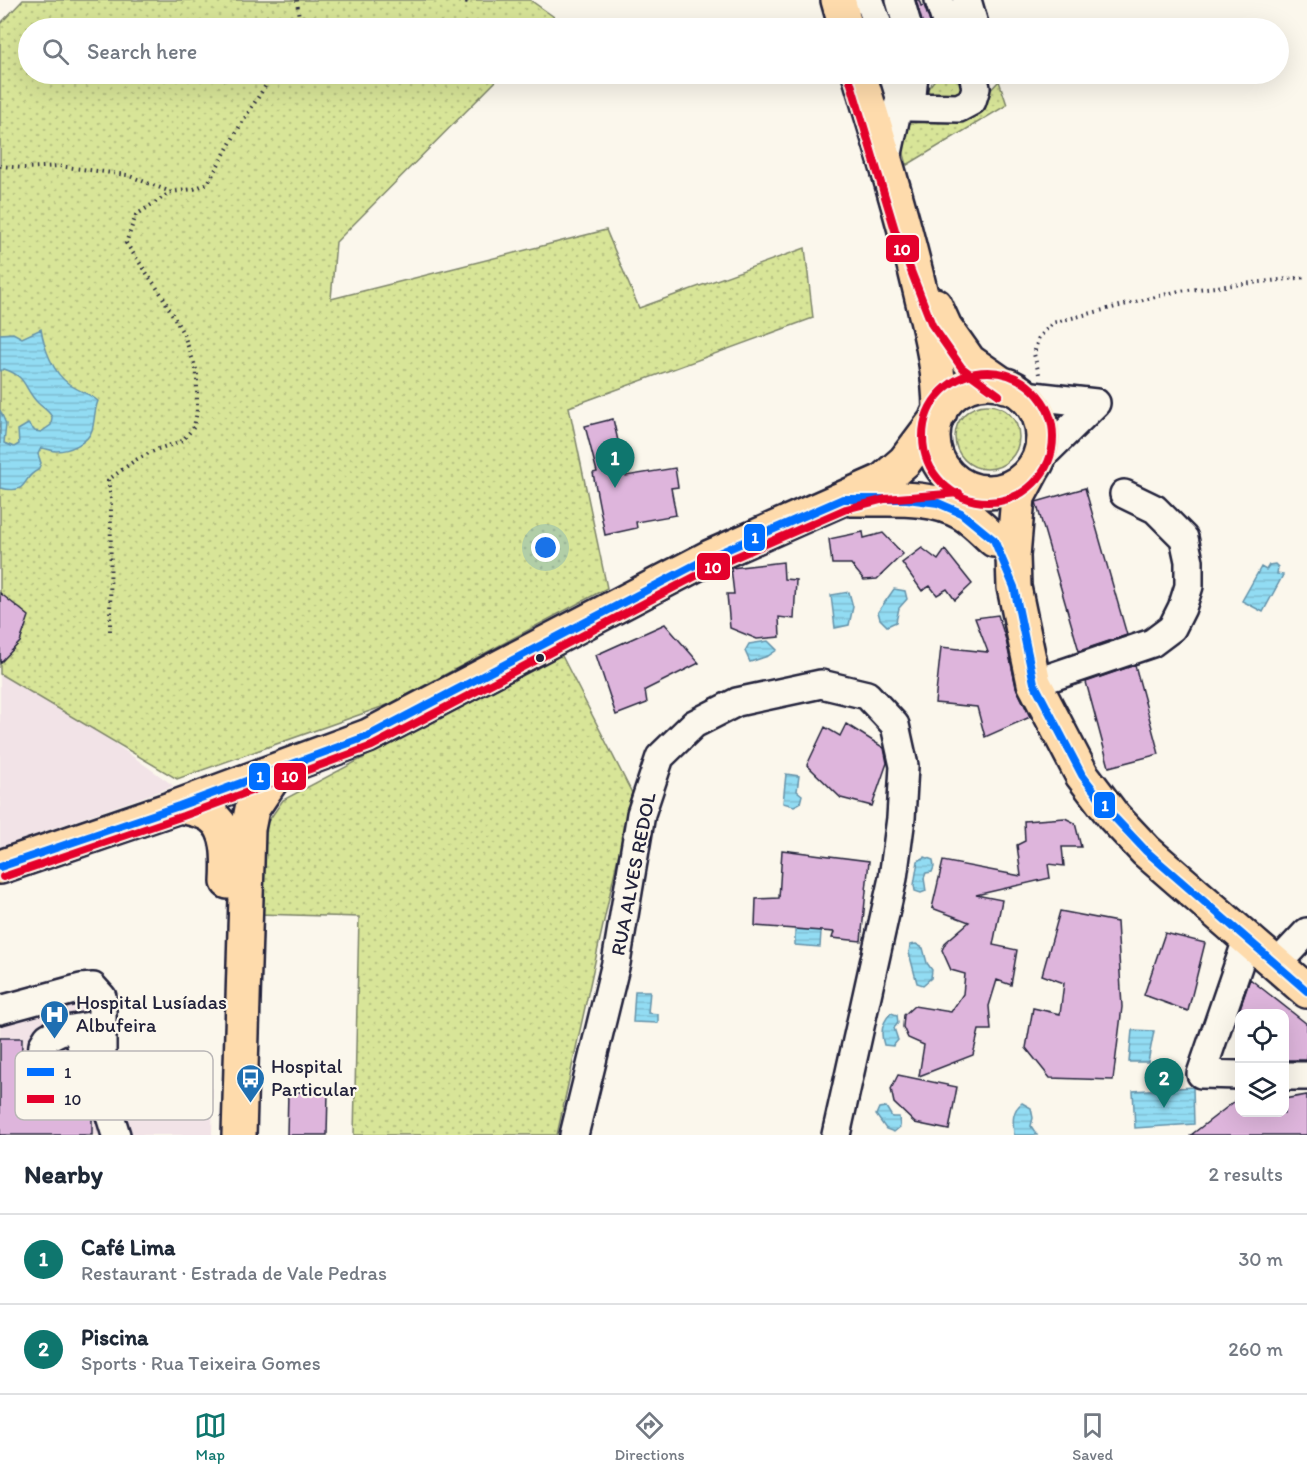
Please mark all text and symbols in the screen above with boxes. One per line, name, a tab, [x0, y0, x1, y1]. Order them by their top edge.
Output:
search box	[18, 18, 1289, 84]
icon: search	[39, 35, 72, 68]
text: Search here	[87, 38, 197, 65]
line badge: 10	[885, 234, 920, 263]
text: 10	[893, 240, 911, 259]
pin: 1	[596, 438, 634, 488]
line badge: 1	[743, 523, 766, 552]
text: 1	[751, 528, 759, 547]
your location	[531, 533, 560, 562]
line badge: 10	[696, 552, 731, 581]
text: 10	[704, 558, 722, 577]
unlabelled marker	[534, 652, 546, 664]
line badge: 1	[248, 762, 271, 791]
line badge: 10	[273, 762, 307, 791]
text: 1	[256, 767, 264, 786]
text: 10	[281, 767, 299, 786]
street label: RUA ALVES REDOL	[605, 790, 661, 958]
line badge: 1	[1093, 791, 1116, 819]
text: 1	[1101, 796, 1109, 815]
place label: Hospital Lusíadas Albufeira	[76, 990, 227, 1037]
hospital icon: Hospital Lusíadas Albufeira	[39, 998, 71, 1040]
map controls	[1235, 1009, 1289, 1117]
button: locate	[1235, 1009, 1289, 1063]
legend	[15, 1051, 213, 1120]
place label: Hospital Particular	[271, 1054, 357, 1101]
pin: 2	[1144, 1058, 1184, 1108]
bus stop icon: Hospital Particular	[234, 1062, 266, 1104]
text: 1	[64, 1063, 72, 1082]
button: layers	[1235, 1063, 1289, 1117]
text: 10	[64, 1090, 81, 1109]
text: Nearby	[24, 1158, 103, 1190]
text: 2 results	[1209, 1162, 1283, 1186]
text: Café Lima	[81, 1234, 176, 1261]
text: 1	[39, 1247, 48, 1271]
text: 30 m	[1238, 1247, 1283, 1271]
text: Restaurant · Estrada de Vale Pedras	[81, 1261, 387, 1285]
text: Piscina	[81, 1324, 149, 1351]
text: 2	[38, 1337, 49, 1361]
text: 260 m	[1228, 1337, 1283, 1361]
text: Sports · Rua Teixeira Gomes	[81, 1351, 321, 1375]
tab: Map	[194, 1409, 227, 1464]
tab: Directions	[614, 1409, 685, 1464]
tab: Saved	[1072, 1409, 1113, 1464]

